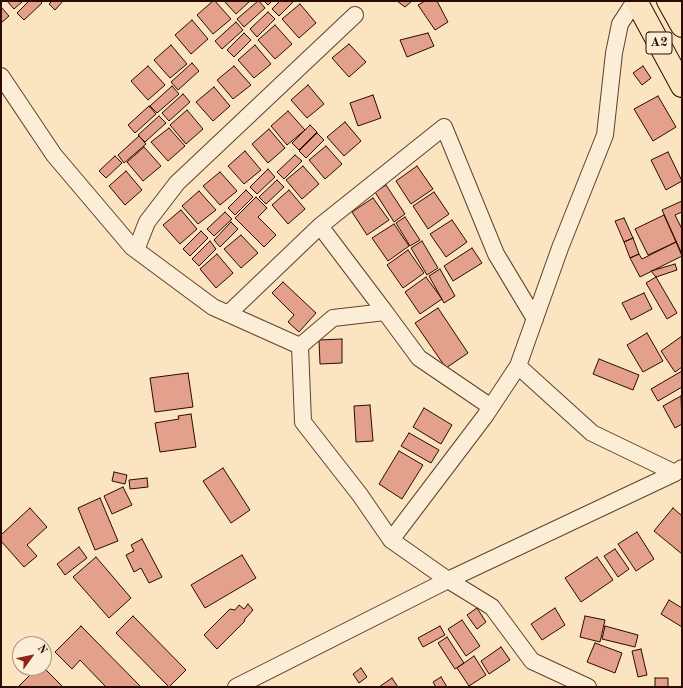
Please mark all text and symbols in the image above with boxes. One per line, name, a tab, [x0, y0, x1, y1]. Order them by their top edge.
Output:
road number: A2	[646, 32, 672, 54]
north arrow	[12, 636, 52, 676]
text: N	[35, 643, 49, 656]

